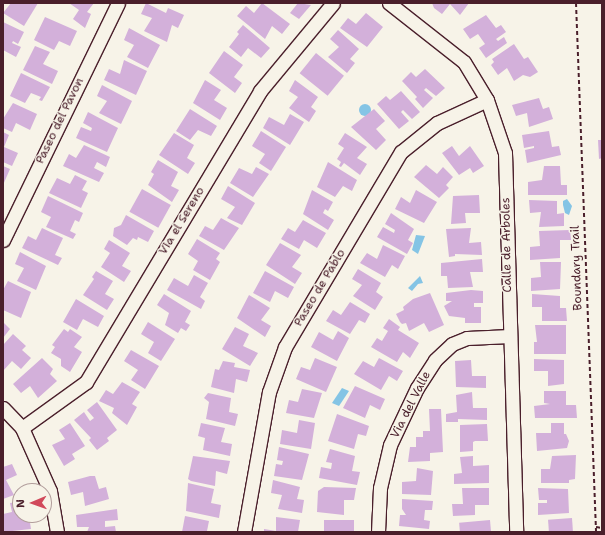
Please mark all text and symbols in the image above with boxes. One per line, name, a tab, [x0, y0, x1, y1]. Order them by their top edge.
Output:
street label: Paseo del Pavon	[33, 76, 87, 166]
street label: Via el Sereno	[156, 184, 208, 258]
street label: Calle de Arboles	[499, 197, 515, 293]
street label: Boundary Trail	[568, 225, 586, 311]
street label: Paseo de Pablo	[291, 247, 349, 329]
street label: Via del Valle	[388, 369, 434, 441]
north arrow	[12, 483, 52, 523]
text: N	[13, 499, 28, 508]

